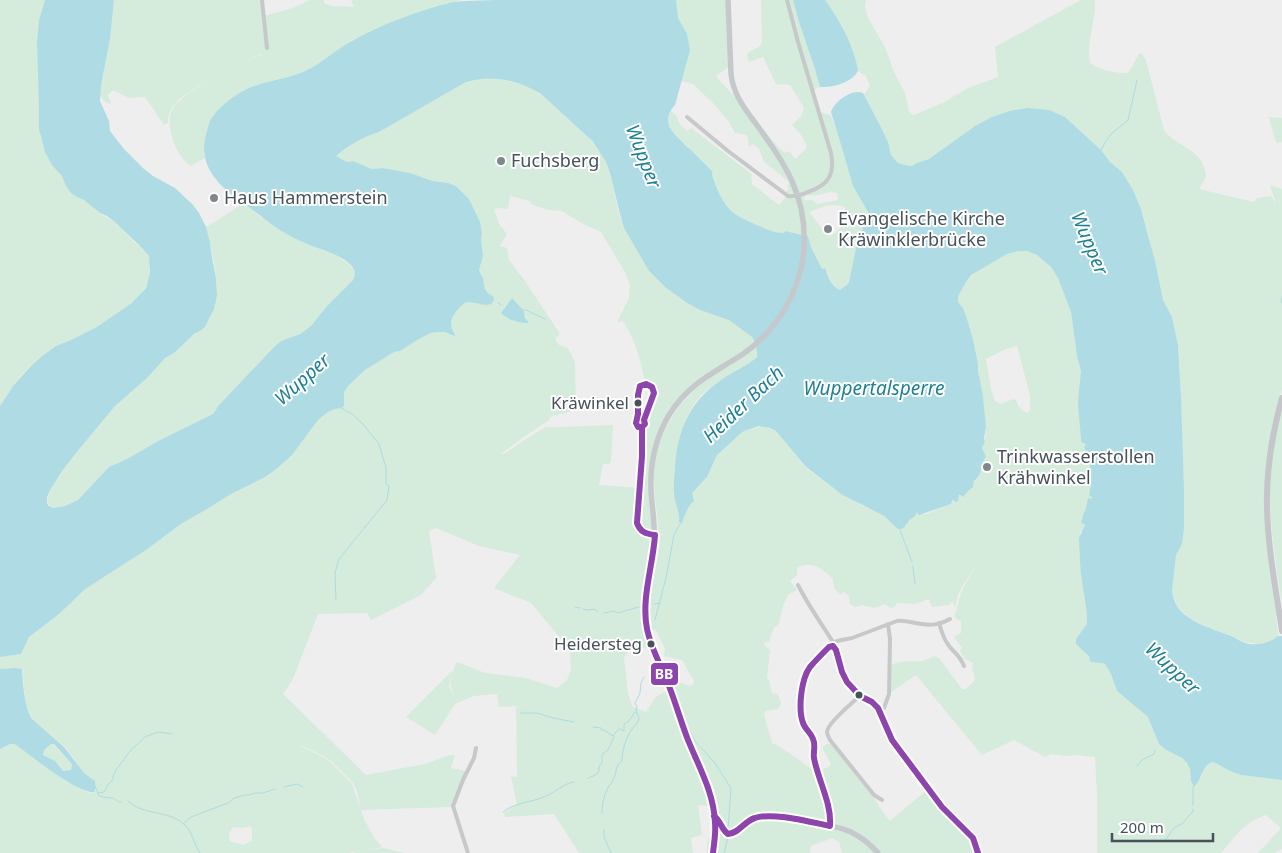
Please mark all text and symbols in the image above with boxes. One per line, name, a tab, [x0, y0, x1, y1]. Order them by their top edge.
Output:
water label: Wupper	[620, 120, 668, 193]
place label: Fuchsberg	[511, 148, 599, 172]
marker: Fuchsberg	[495, 155, 507, 167]
place label: Haus Hammerstein	[224, 185, 388, 209]
marker: Haus Hammerstein	[208, 192, 220, 204]
place label: Evangelische Kirche Kräwinklerbrücke	[838, 206, 1005, 251]
water label: Wupper	[1065, 207, 1115, 280]
marker: Evangelische Kirche Kräwinklerbrücke	[822, 223, 834, 235]
water label: Wupper	[269, 346, 336, 411]
water label: Heider Bach	[697, 360, 789, 448]
water label: Wuppertalsperre	[803, 375, 945, 401]
place label: Kräwinkel	[551, 391, 629, 414]
marker: Kräwinkel	[633, 398, 643, 408]
place label: Trinkwasserstollen Krähwinkel	[997, 444, 1155, 489]
marker: Trinkwasserstollen Krähwinkel	[981, 461, 993, 473]
place label: Heidersteg	[554, 632, 642, 655]
water label: Wupper	[1140, 636, 1207, 701]
marker: Heidersteg	[646, 639, 656, 649]
line badge: BB	[650, 662, 679, 686]
text: BB	[655, 664, 673, 683]
unlabelled marker	[854, 690, 864, 700]
scale bar	[1112, 810, 1213, 842]
text: 200 m	[1120, 817, 1164, 837]

